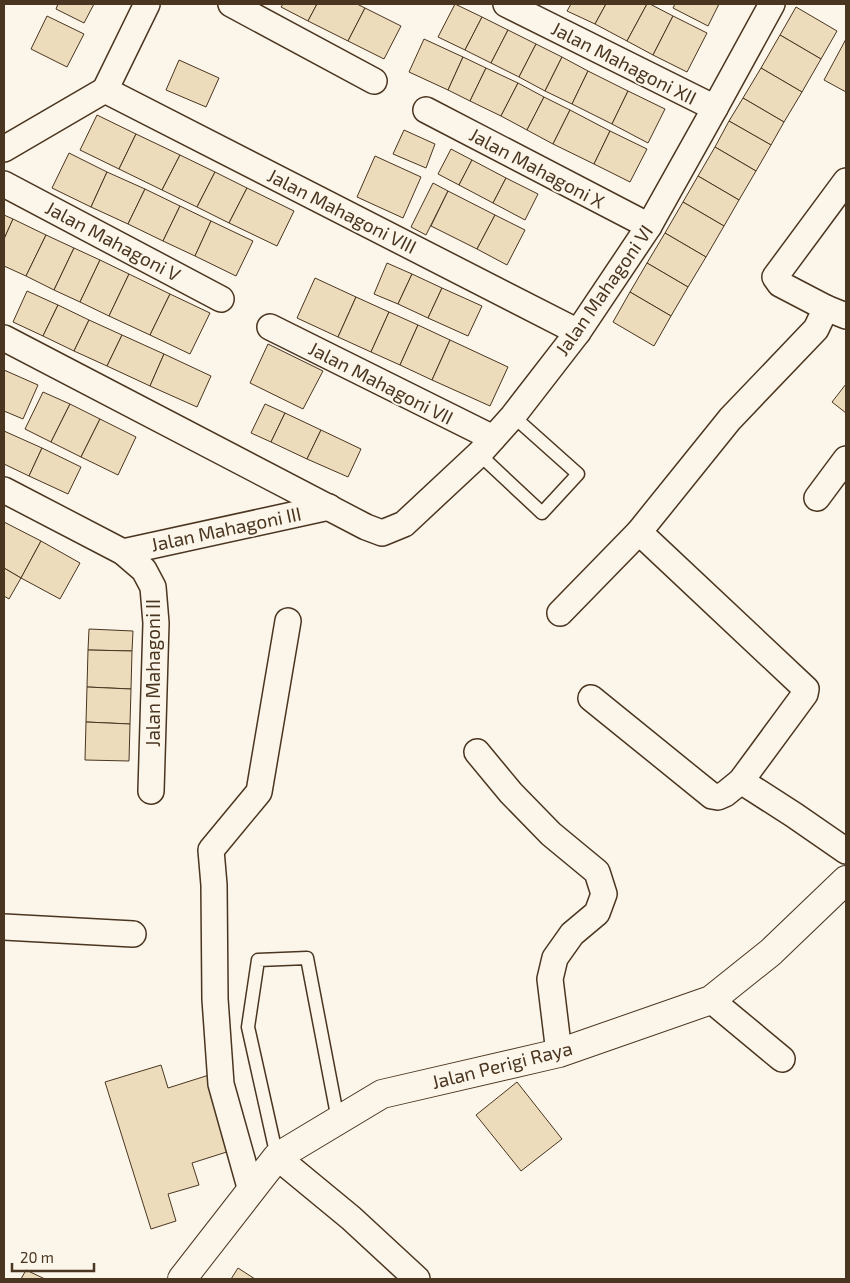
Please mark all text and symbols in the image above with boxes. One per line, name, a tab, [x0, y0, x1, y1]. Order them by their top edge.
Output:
street label: Jalan Mahagoni XII	[548, 16, 701, 109]
street label: Jalan Mahagoni X	[466, 122, 609, 213]
street label: Jalan Mahagoni VIII	[264, 163, 421, 258]
street label: Jalan Mahagoni V	[42, 195, 185, 286]
street label: Jalan Mahagoni VI	[550, 220, 657, 359]
street label: Jalan Mahagoni VII	[305, 336, 457, 429]
street label: Jalan Mahagoni III	[149, 501, 303, 556]
street label: Jalan Mahagoni II	[141, 599, 164, 747]
street label: Jalan Perigi Raya	[429, 1036, 575, 1093]
scale bar	[12, 1240, 95, 1272]
text: 20 m	[20, 1248, 54, 1266]

